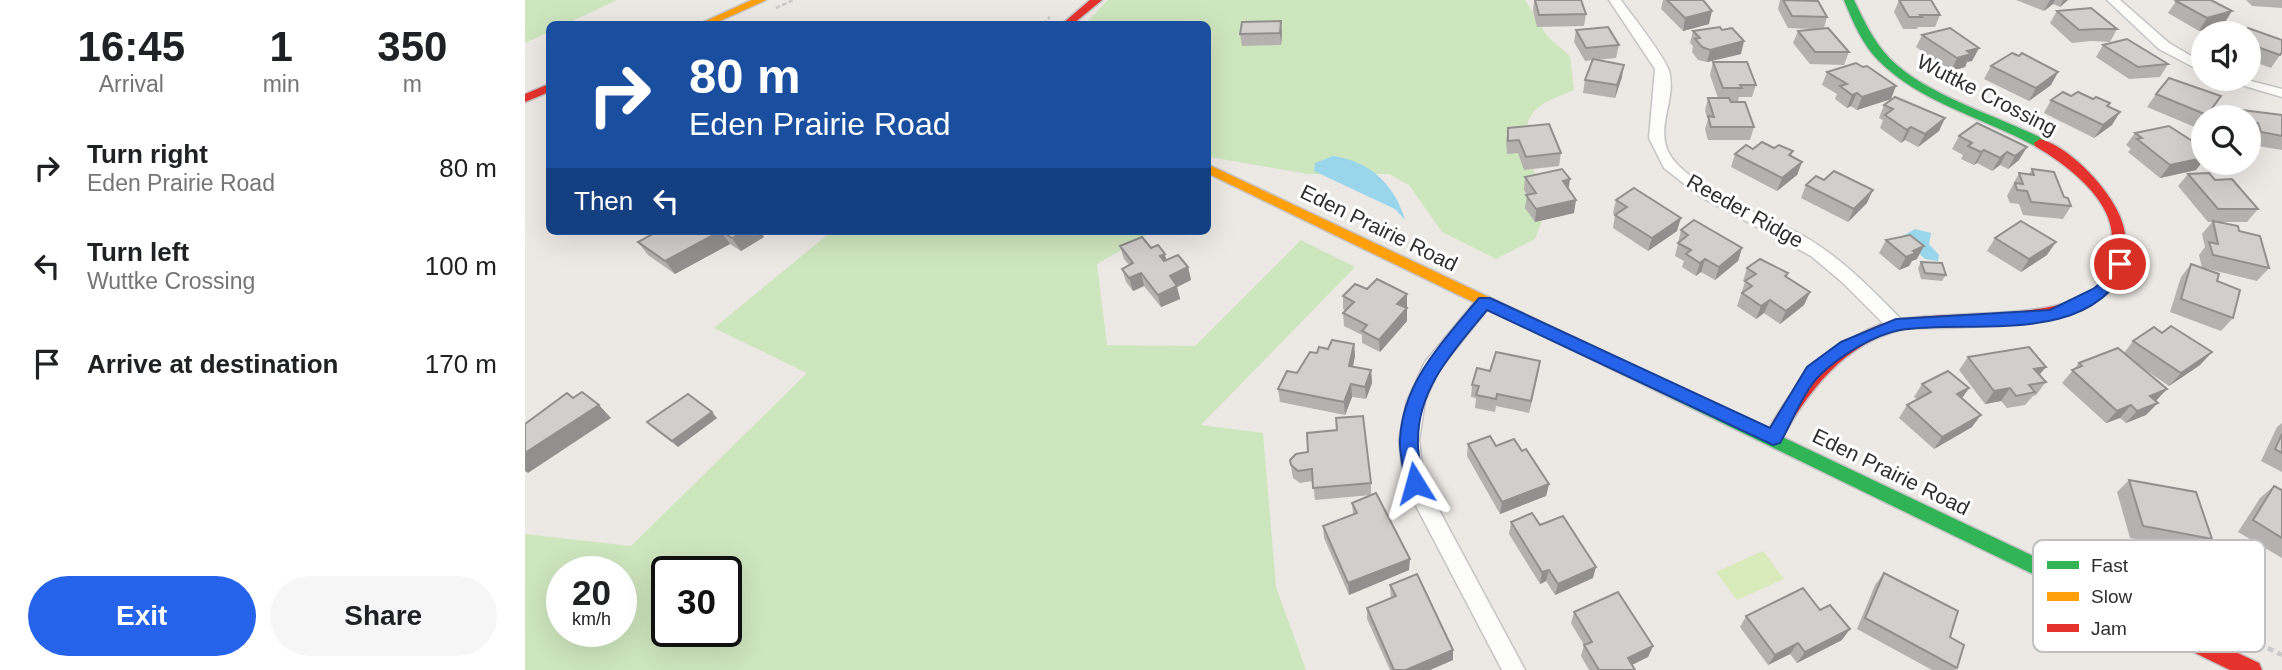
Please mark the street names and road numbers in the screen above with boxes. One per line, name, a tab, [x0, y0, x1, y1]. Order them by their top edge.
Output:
street label: Wuttke Crossing	[1914, 49, 2061, 140]
street label: Reeder Ridge	[1683, 169, 1807, 252]
street label: Eden Prairie Road	[1297, 180, 1461, 276]
street label: Eden Prairie Road	[1809, 424, 1973, 520]

